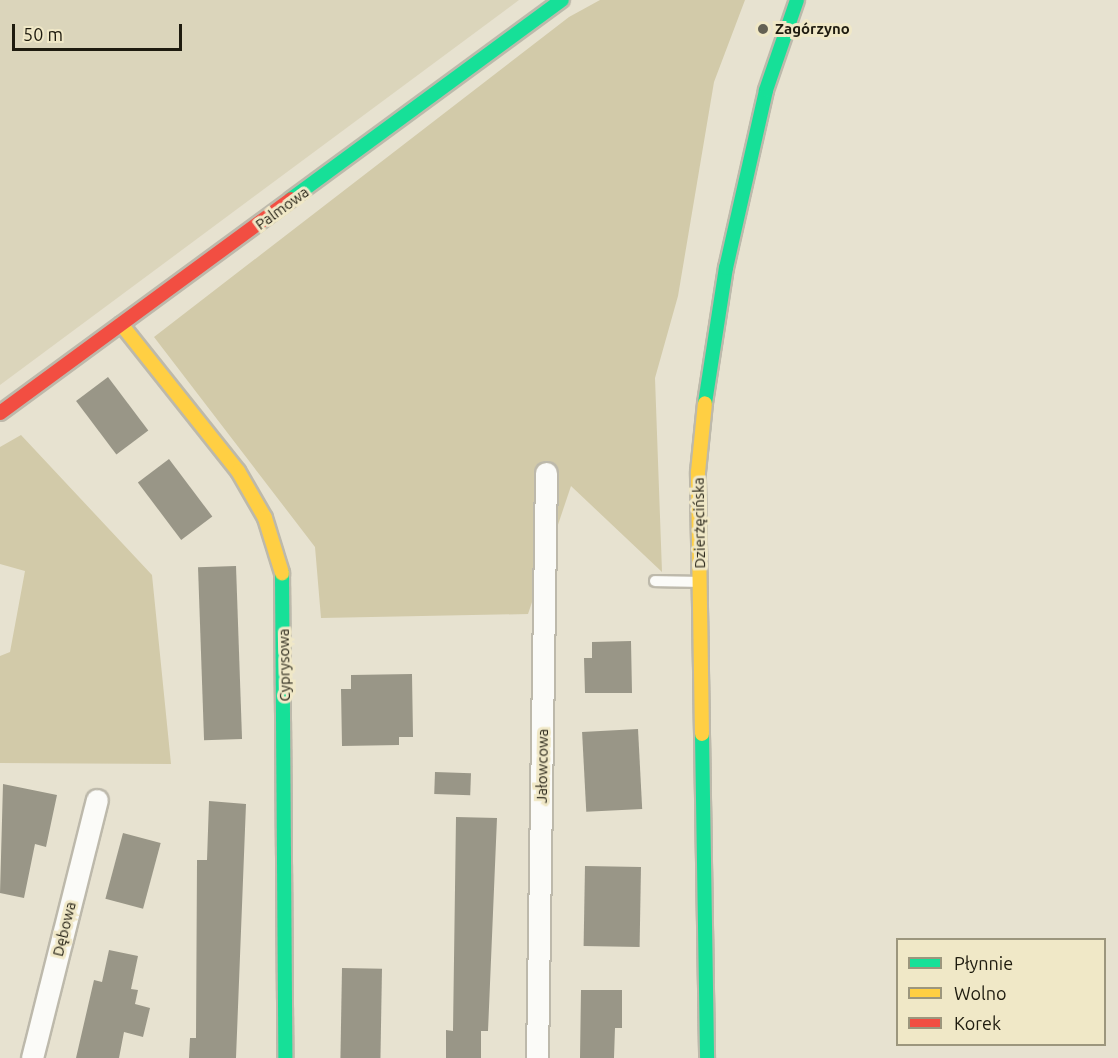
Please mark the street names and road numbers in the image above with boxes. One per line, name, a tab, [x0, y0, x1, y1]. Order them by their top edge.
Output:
street label: Palmowa	[252, 183, 312, 233]
street label: Dzierżęcińska	[689, 477, 709, 569]
street label: Cyprysowa	[274, 628, 294, 702]
street label: Jałowcowa	[532, 729, 552, 803]
street label: Dębowa	[49, 900, 79, 958]

